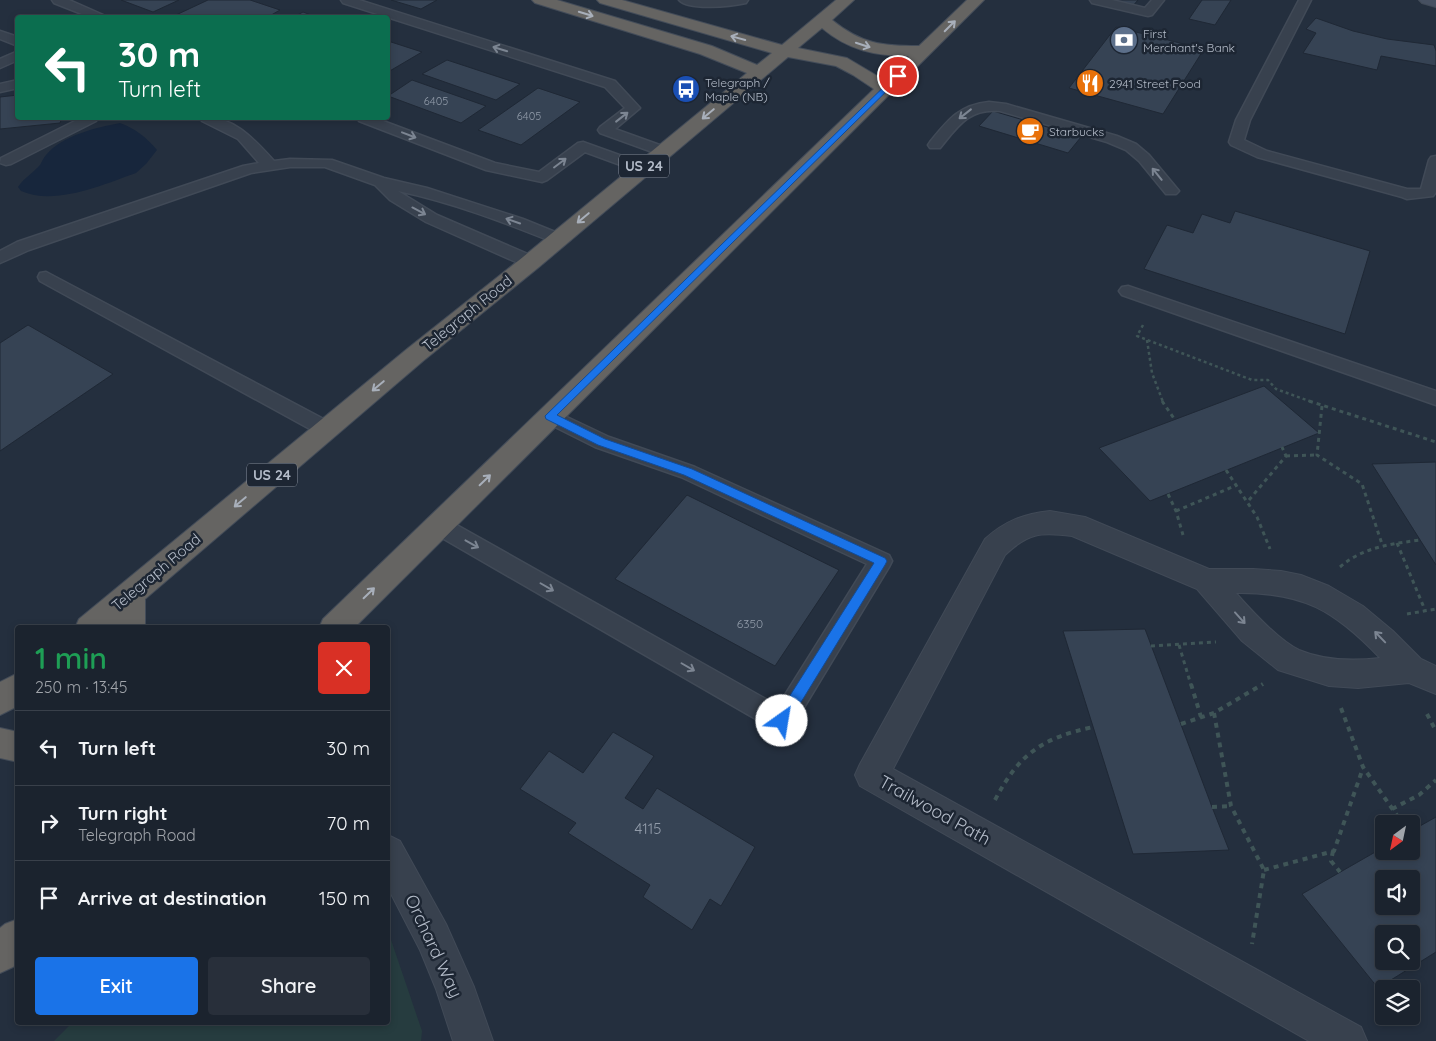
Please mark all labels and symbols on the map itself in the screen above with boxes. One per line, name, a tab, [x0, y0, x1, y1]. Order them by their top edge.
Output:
one-way arrow	[578, 10, 594, 19]
one-way arrow	[944, 19, 956, 32]
bank icon: First Merchant's Bank	[1109, 25, 1139, 55]
place label: First Merchant's Bank	[1143, 26, 1235, 55]
one-way arrow	[730, 32, 746, 42]
one-way arrow	[855, 41, 871, 51]
one-way arrow	[493, 44, 509, 54]
pin	[877, 55, 919, 97]
restaurant icon: 2941 Street Food	[1075, 68, 1105, 98]
bus stop icon: Telegraph / Maple (NB)	[671, 74, 701, 104]
place label: Telegraph / Maple (NB)	[705, 75, 771, 104]
place label: 2941 Street Food	[1109, 76, 1201, 91]
house number: 6405	[424, 94, 448, 108]
one-way arrow	[702, 108, 715, 119]
house number: 6405	[517, 109, 541, 123]
one-way arrow	[958, 109, 972, 119]
one-way arrow	[615, 111, 628, 122]
cafe icon: Starbucks	[1015, 116, 1045, 146]
place label: Starbucks	[1049, 124, 1104, 139]
one-way arrow	[401, 131, 416, 140]
road number: US 24	[619, 154, 669, 178]
one-way arrow	[553, 158, 566, 169]
one-way arrow	[1152, 168, 1163, 181]
one-way arrow	[411, 206, 426, 216]
one-way arrow	[577, 212, 590, 224]
one-way arrow	[506, 216, 522, 225]
street label: Telegraph Road	[418, 271, 516, 355]
one-way arrow	[371, 380, 384, 392]
road number: US 24	[247, 464, 297, 486]
one-way arrow	[479, 474, 491, 486]
one-way arrow	[233, 496, 246, 507]
street label: Telegraph Road	[108, 529, 204, 615]
one-way arrow	[464, 539, 479, 549]
one-way arrow	[540, 582, 554, 592]
one-way arrow	[363, 587, 375, 600]
one-way arrow	[1234, 611, 1246, 624]
house number: 6350	[737, 616, 763, 631]
one-way arrow	[1374, 630, 1386, 643]
one-way arrow	[681, 663, 695, 673]
position arrow	[755, 694, 807, 746]
street label: Trailwood Path	[875, 770, 995, 850]
north arrow	[1375, 815, 1420, 860]
house number: 4115	[634, 819, 662, 838]
street label: Orchard Way	[400, 891, 468, 1001]

